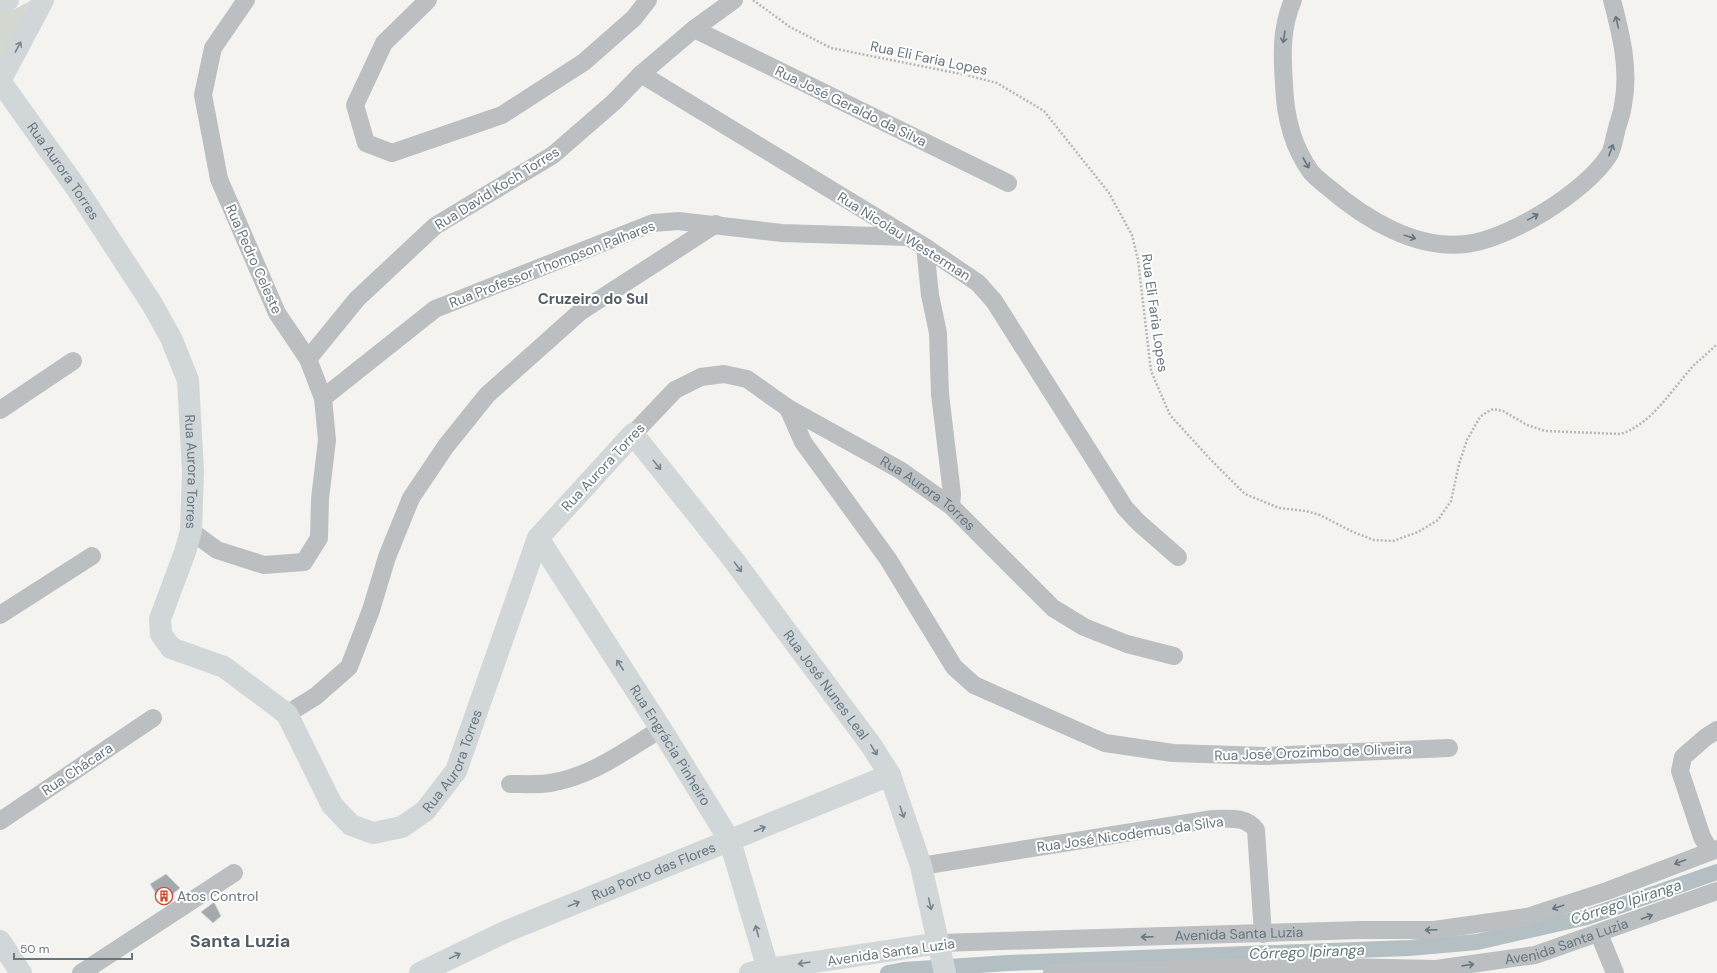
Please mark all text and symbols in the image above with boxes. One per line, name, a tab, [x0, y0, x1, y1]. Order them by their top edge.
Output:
one-way arrow	[1613, 16, 1621, 29]
one-way arrow	[1279, 30, 1287, 43]
street label: Rua Eli Faria Lopes	[869, 37, 989, 79]
one-way arrow	[15, 41, 23, 53]
street label: Rua José Geraldo da Silva	[772, 61, 930, 151]
street label: Rua Aurora Torres	[23, 119, 104, 223]
street label: Rua David Koch Torres	[431, 142, 563, 234]
one-way arrow	[1607, 144, 1615, 156]
one-way arrow	[1303, 157, 1310, 169]
street label: Rua Nicolau Westerman	[834, 188, 974, 284]
street label: Rua Pedro Celeste	[222, 201, 286, 317]
one-way arrow	[1527, 213, 1539, 221]
street label: Rua Professor Thompson Palhares	[446, 216, 658, 312]
one-way arrow	[1403, 234, 1416, 241]
street label: Rua Eli Faria Lopes	[1138, 253, 1172, 373]
district label: Cruzeiro do Sul	[538, 289, 648, 309]
street label: Rua Aurora Torres	[181, 414, 202, 529]
street label: Rua Aurora Torres	[557, 419, 649, 515]
street label: Rua Aurora Torres	[877, 452, 979, 534]
one-way arrow	[653, 459, 662, 470]
one-way arrow	[734, 561, 742, 572]
street label: Rua José Nunes Leal	[780, 626, 873, 743]
one-way arrow	[616, 659, 624, 671]
street label: Rua Engrácia Pinheiro	[626, 681, 715, 809]
street label: Rua Aurora Torres	[418, 707, 486, 816]
street label: Rua Chácara	[38, 739, 116, 799]
street label: Rua José Orozimbo de Oliveira	[1214, 740, 1412, 764]
one-way arrow	[871, 744, 879, 756]
one-way arrow	[899, 806, 907, 818]
street label: Rua José Nicodemus da Silva	[1035, 812, 1225, 856]
one-way arrow	[753, 824, 765, 832]
street label: Rua Porto das Flores	[589, 838, 718, 905]
one-way arrow	[1675, 859, 1687, 867]
water label: Córrego Ipiranga	[1568, 875, 1684, 929]
building icon: Atos Control	[154, 886, 174, 906]
place label: Atos Control	[177, 887, 258, 905]
one-way arrow	[927, 898, 934, 911]
one-way arrow	[568, 900, 580, 908]
one-way arrow	[1552, 904, 1565, 911]
one-way arrow	[1641, 912, 1653, 920]
street label: Avenida Santa Luzia	[1504, 914, 1631, 968]
street label: Avenida Santa Luzia	[1174, 923, 1303, 945]
one-way arrow	[753, 925, 761, 938]
one-way arrow	[1425, 926, 1438, 934]
district label: Santa Luzia	[190, 929, 290, 953]
one-way arrow	[1141, 933, 1154, 941]
street label: Avenida Santa Luzia	[826, 934, 956, 970]
scale bar	[14, 935, 132, 961]
water label: Córrego Ipiranga	[1249, 940, 1365, 964]
text: 50 m	[20, 941, 49, 957]
one-way arrow	[449, 952, 461, 959]
one-way arrow	[797, 959, 810, 967]
one-way arrow	[1462, 961, 1475, 969]

